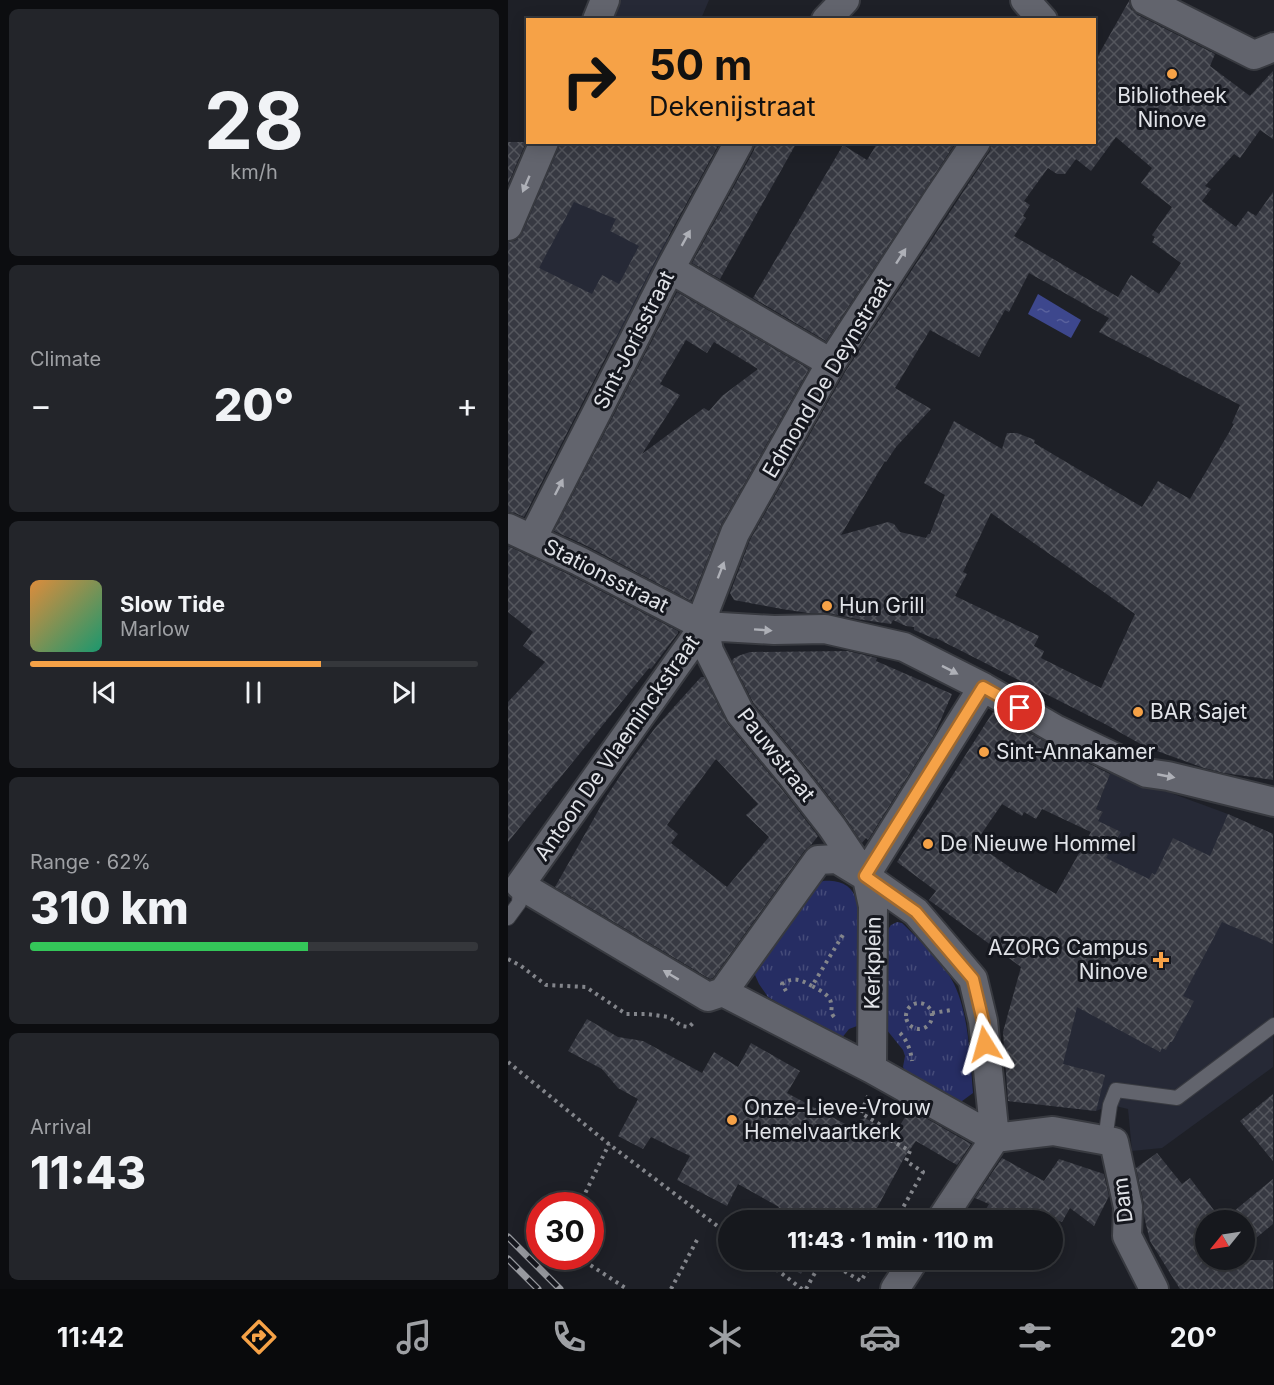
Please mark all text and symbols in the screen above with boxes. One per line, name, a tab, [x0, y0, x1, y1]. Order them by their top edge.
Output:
text: 50 m	[649, 39, 752, 90]
icon: right	[550, 42, 628, 120]
marker: Bibliotheek Ninove	[1165, 67, 1179, 81]
text: 28	[204, 73, 304, 168]
place label: Bibliotheek Ninove	[1117, 83, 1227, 132]
text: Dekenijstraat	[649, 90, 816, 123]
text: km/h	[230, 160, 278, 184]
one-way arrow	[521, 176, 531, 194]
one-way arrow	[681, 230, 691, 247]
one-way arrow	[895, 247, 906, 264]
street label: Sint-Jorisstraat	[588, 267, 679, 413]
street label: Edmond De Deynstraat	[757, 273, 896, 482]
text: Climate	[30, 347, 101, 371]
text: 20°	[214, 377, 294, 432]
text: −	[30, 385, 52, 425]
text: +	[456, 385, 478, 425]
one-way arrow	[554, 478, 563, 495]
street label: Stationsstraat	[540, 533, 673, 618]
one-way arrow	[716, 561, 726, 579]
text: Slow Tide	[120, 591, 225, 617]
place label: Hun Grill	[839, 593, 925, 618]
marker: Hun Grill	[820, 599, 834, 613]
text: Marlow	[120, 617, 190, 641]
one-way arrow	[753, 625, 772, 634]
street label: Antoon De Vlaeminckstraat	[529, 630, 704, 865]
one-way arrow	[942, 665, 959, 675]
icon: previous	[88, 676, 121, 709]
icon: pause	[237, 676, 270, 709]
icon: next	[387, 676, 420, 709]
pin	[994, 682, 1045, 733]
icon: arrive	[1003, 691, 1036, 724]
place label: BAR Sajet	[1150, 699, 1247, 724]
street label: Pauwstraat	[732, 703, 821, 806]
marker: BAR Sajet	[1131, 705, 1145, 719]
place label: Sint-Annakamer	[996, 739, 1155, 764]
marker: Sint-Annakamer	[977, 745, 991, 759]
one-way arrow	[1157, 772, 1176, 781]
place label: De Nieuwe Hommel	[940, 831, 1136, 856]
marker: De Nieuwe Hommel	[921, 837, 935, 851]
text: Range · 62%	[30, 850, 151, 874]
text: 310 km	[30, 880, 189, 935]
street label: Kerkplein	[859, 916, 886, 1010]
place label: AZORG Campus Ninove	[988, 935, 1148, 984]
marker: AZORG Campus Ninove	[1152, 951, 1170, 969]
one-way arrow	[663, 969, 679, 980]
position arrow	[953, 1012, 1017, 1076]
place label: Onze-Lieve-Vrouw Hemelvaartkerk	[744, 1095, 931, 1144]
marker: Onze-Lieve-Vrouw Hemelvaartkerk	[725, 1113, 739, 1127]
text: Arrival	[30, 1115, 92, 1139]
text: 11:43	[30, 1145, 146, 1200]
street label: Dam	[1107, 1176, 1138, 1224]
speed limit sign: 30	[526, 1192, 604, 1270]
north arrow	[1195, 1210, 1255, 1270]
map controls	[1195, 1210, 1255, 1270]
text: 11:43 · 1 min · 110 m	[787, 1227, 994, 1253]
icon: directions	[238, 1316, 280, 1358]
icon: music	[393, 1316, 435, 1358]
icon: phone	[548, 1316, 590, 1358]
icon: climate	[704, 1316, 746, 1358]
icon: car	[859, 1316, 901, 1358]
icon: filters	[1014, 1316, 1056, 1358]
text: 11:42	[57, 1321, 124, 1354]
text: 20°	[1170, 1321, 1217, 1354]

